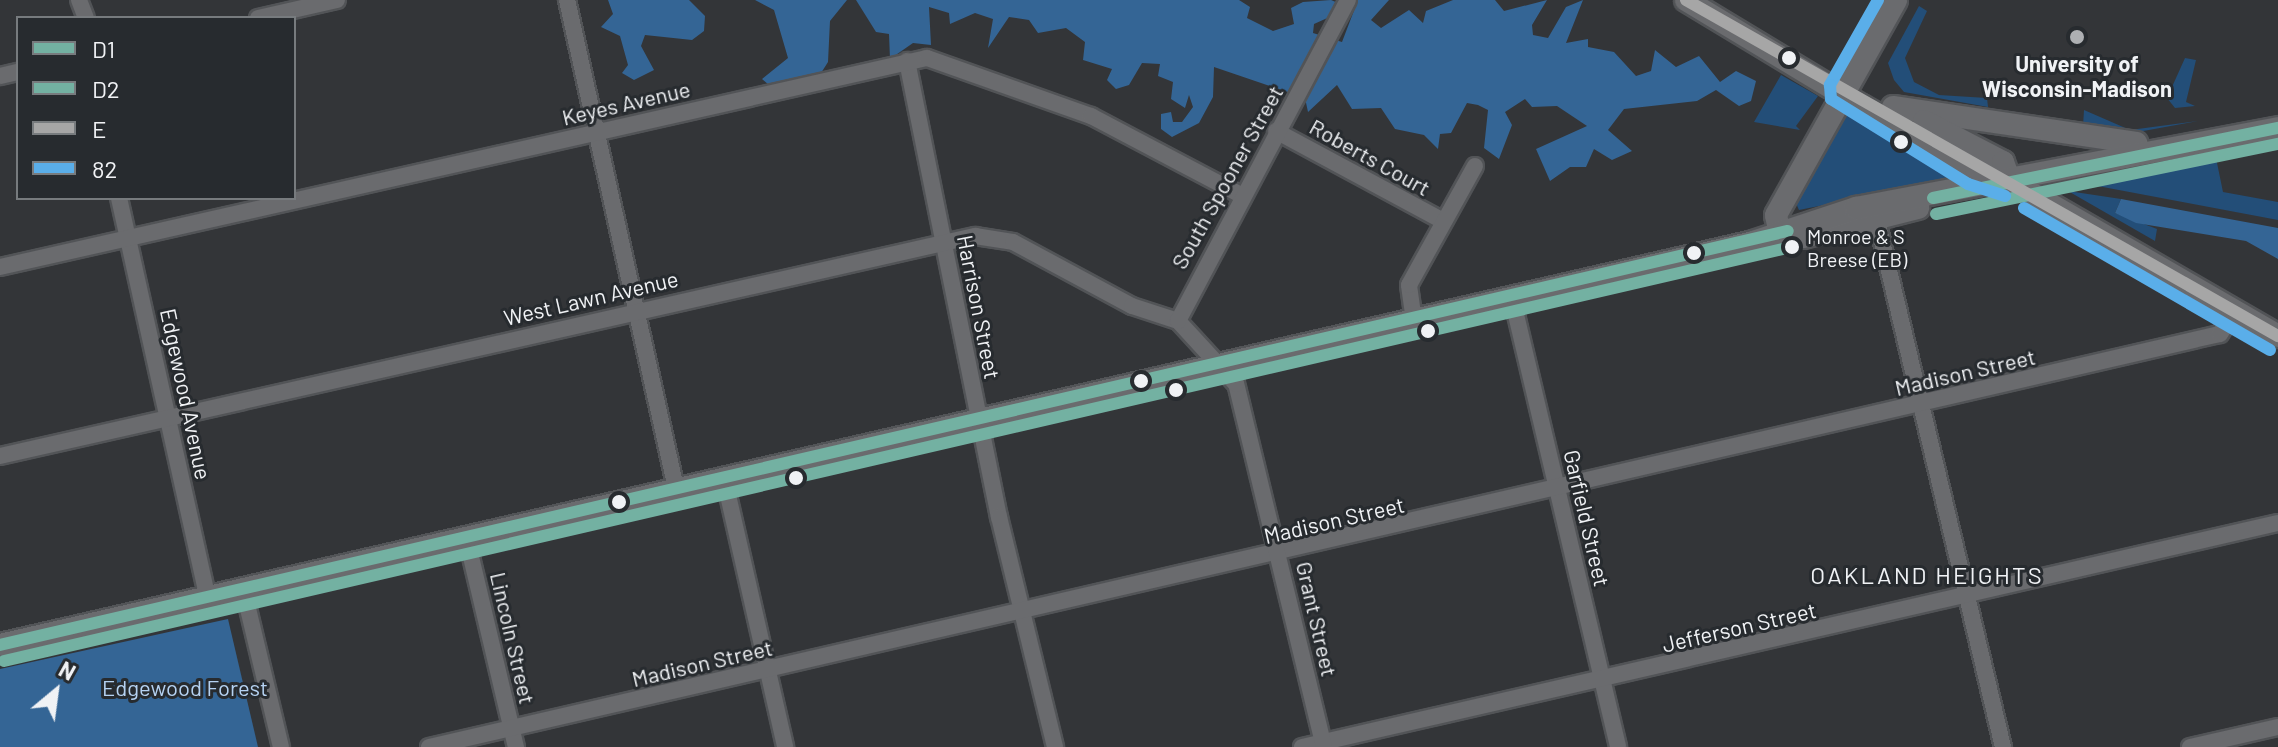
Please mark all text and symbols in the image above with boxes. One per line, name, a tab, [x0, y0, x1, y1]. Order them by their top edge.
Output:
legend	[16, 16, 296, 200]
marker: University of Wisconsin-Madison	[2068, 28, 2086, 46]
text: D1	[92, 34, 115, 63]
unlabelled marker	[1781, 50, 1797, 66]
place label: University of Wisconsin-Madison	[1982, 50, 2172, 102]
text: D2	[92, 74, 120, 103]
street label: Keyes Avenue	[559, 75, 693, 131]
street label: South Spooner Street	[1166, 81, 1288, 273]
street label: Roberts Court	[1305, 113, 1435, 201]
text: E	[92, 114, 107, 143]
unlabelled marker	[1893, 134, 1909, 150]
text: 82	[92, 154, 117, 183]
place label: Monroe & S Breese (EB)	[1807, 224, 1907, 271]
street label: Harrison Street	[952, 233, 1006, 381]
marker: Monroe & S Breese (EB)	[1784, 239, 1800, 255]
unlabelled marker	[1686, 245, 1702, 261]
street label: West Lawn Avenue	[501, 265, 681, 331]
street label: Edgewood Avenue	[155, 306, 217, 482]
unlabelled marker	[1420, 323, 1436, 339]
street label: Madison Street	[1892, 343, 2038, 401]
unlabelled marker	[1133, 373, 1149, 389]
unlabelled marker	[1168, 382, 1184, 398]
street label: Garfield Street	[1558, 447, 1616, 589]
unlabelled marker	[788, 470, 804, 486]
street label: Madison Street	[1261, 491, 1407, 549]
unlabelled marker	[611, 494, 627, 510]
street label: Grant Street	[1291, 559, 1343, 679]
district label: OAKLAND HEIGHTS	[1810, 561, 2044, 589]
street label: Lincoln Street	[485, 569, 541, 707]
street label: Jefferson Street	[1659, 596, 1819, 658]
street label: Madison Street	[629, 634, 775, 692]
north arrow	[16, 651, 96, 731]
text: N	[55, 655, 80, 685]
park label: Edgewood Forest	[102, 675, 268, 701]

